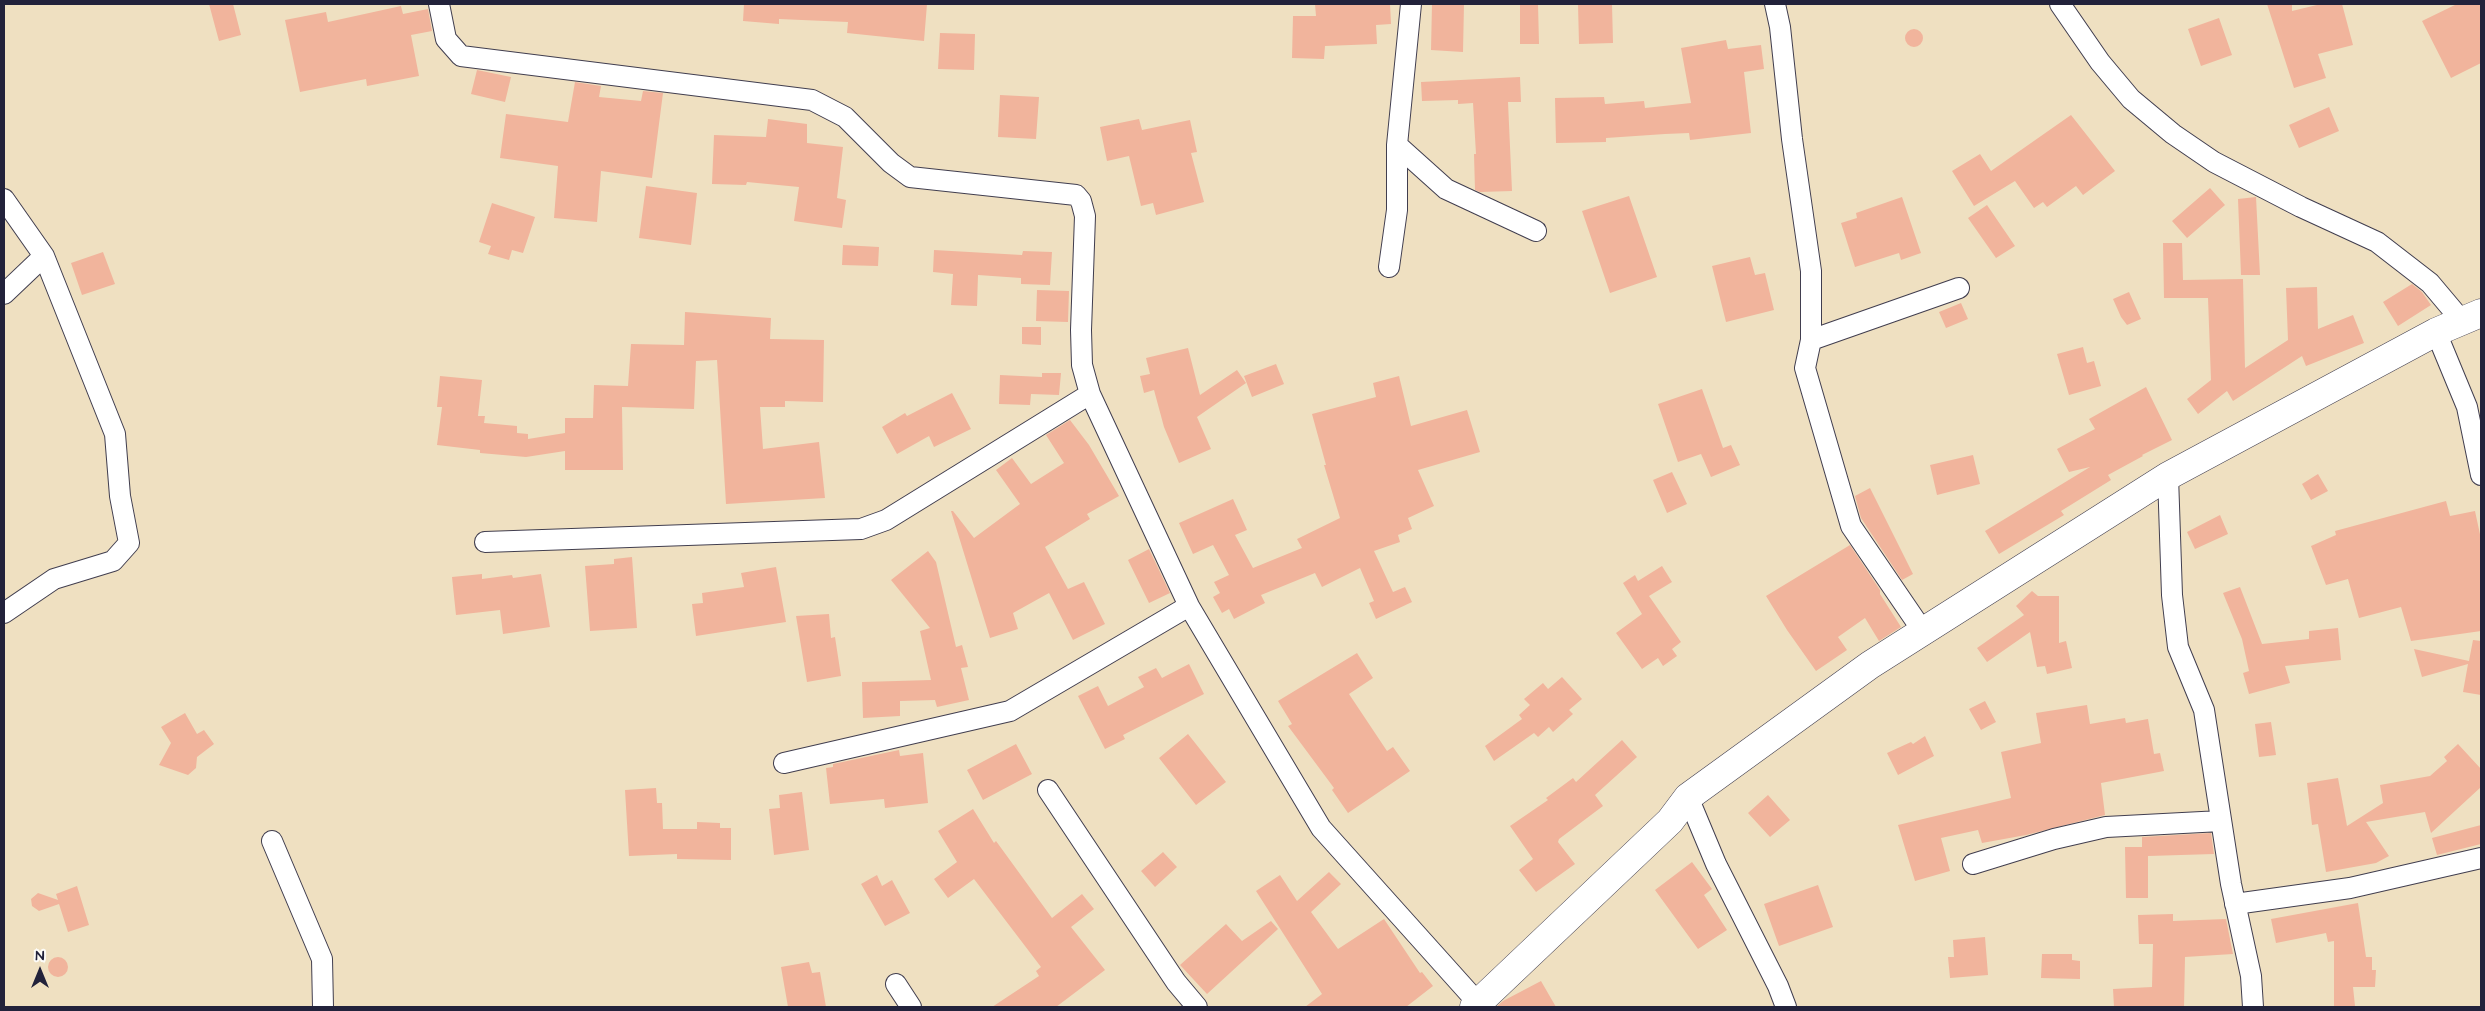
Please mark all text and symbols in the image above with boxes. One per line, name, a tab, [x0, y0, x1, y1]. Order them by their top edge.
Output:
north arrow	[15, 946, 65, 996]
text: N	[36, 946, 44, 966]

